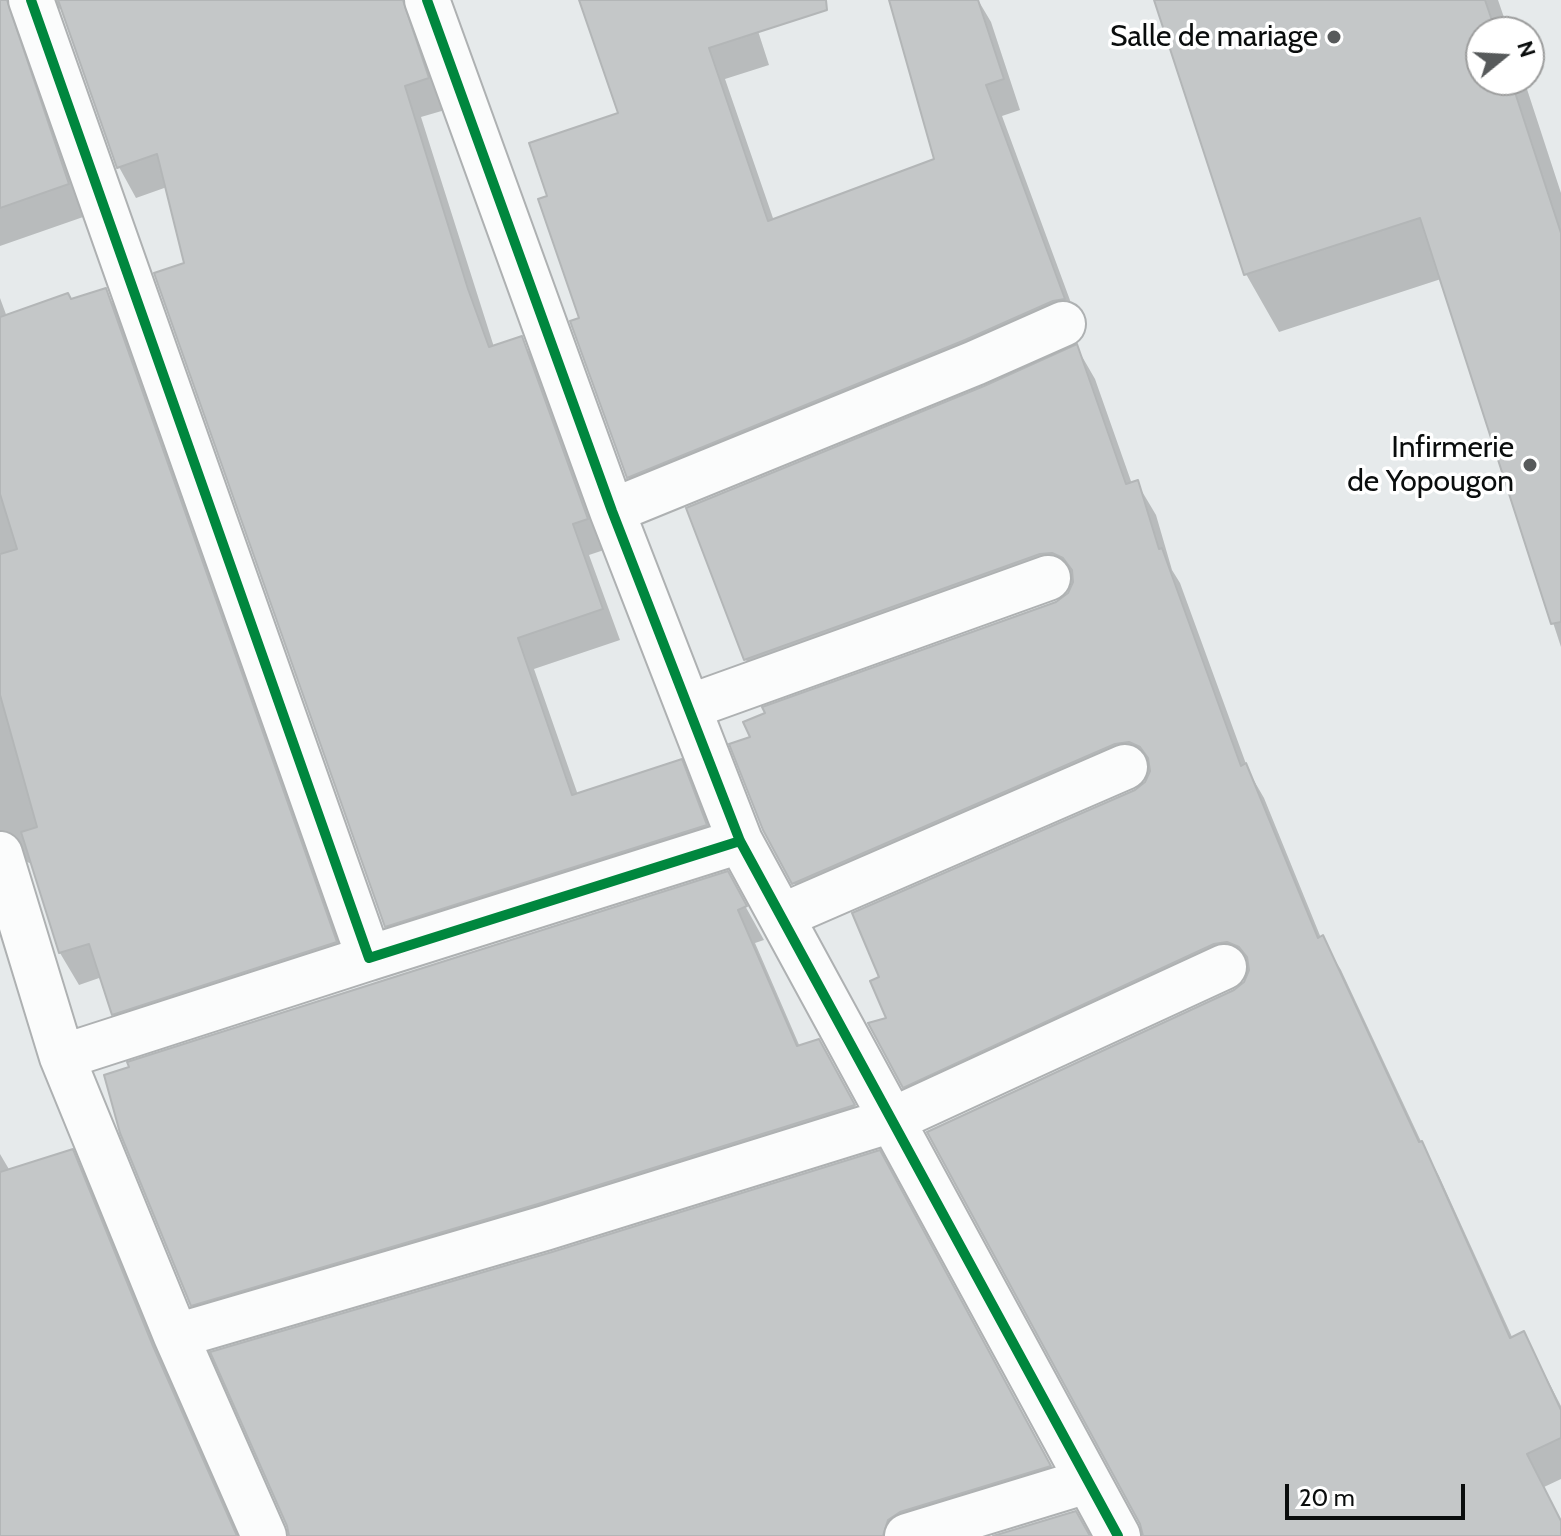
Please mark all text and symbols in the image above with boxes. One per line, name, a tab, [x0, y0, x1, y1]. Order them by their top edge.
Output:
north arrow	[1465, 16, 1545, 96]
place label: Salle de mariage	[1110, 19, 1318, 55]
marker: Salle de mariage	[1325, 28, 1343, 46]
text: N	[1511, 37, 1542, 61]
place label: Infirmerie de Yopougon	[1347, 430, 1514, 500]
marker: Infirmerie de Yopougon	[1521, 456, 1539, 474]
scale bar	[1289, 1468, 1469, 1518]
text: 20 m	[1299, 1483, 1355, 1512]

